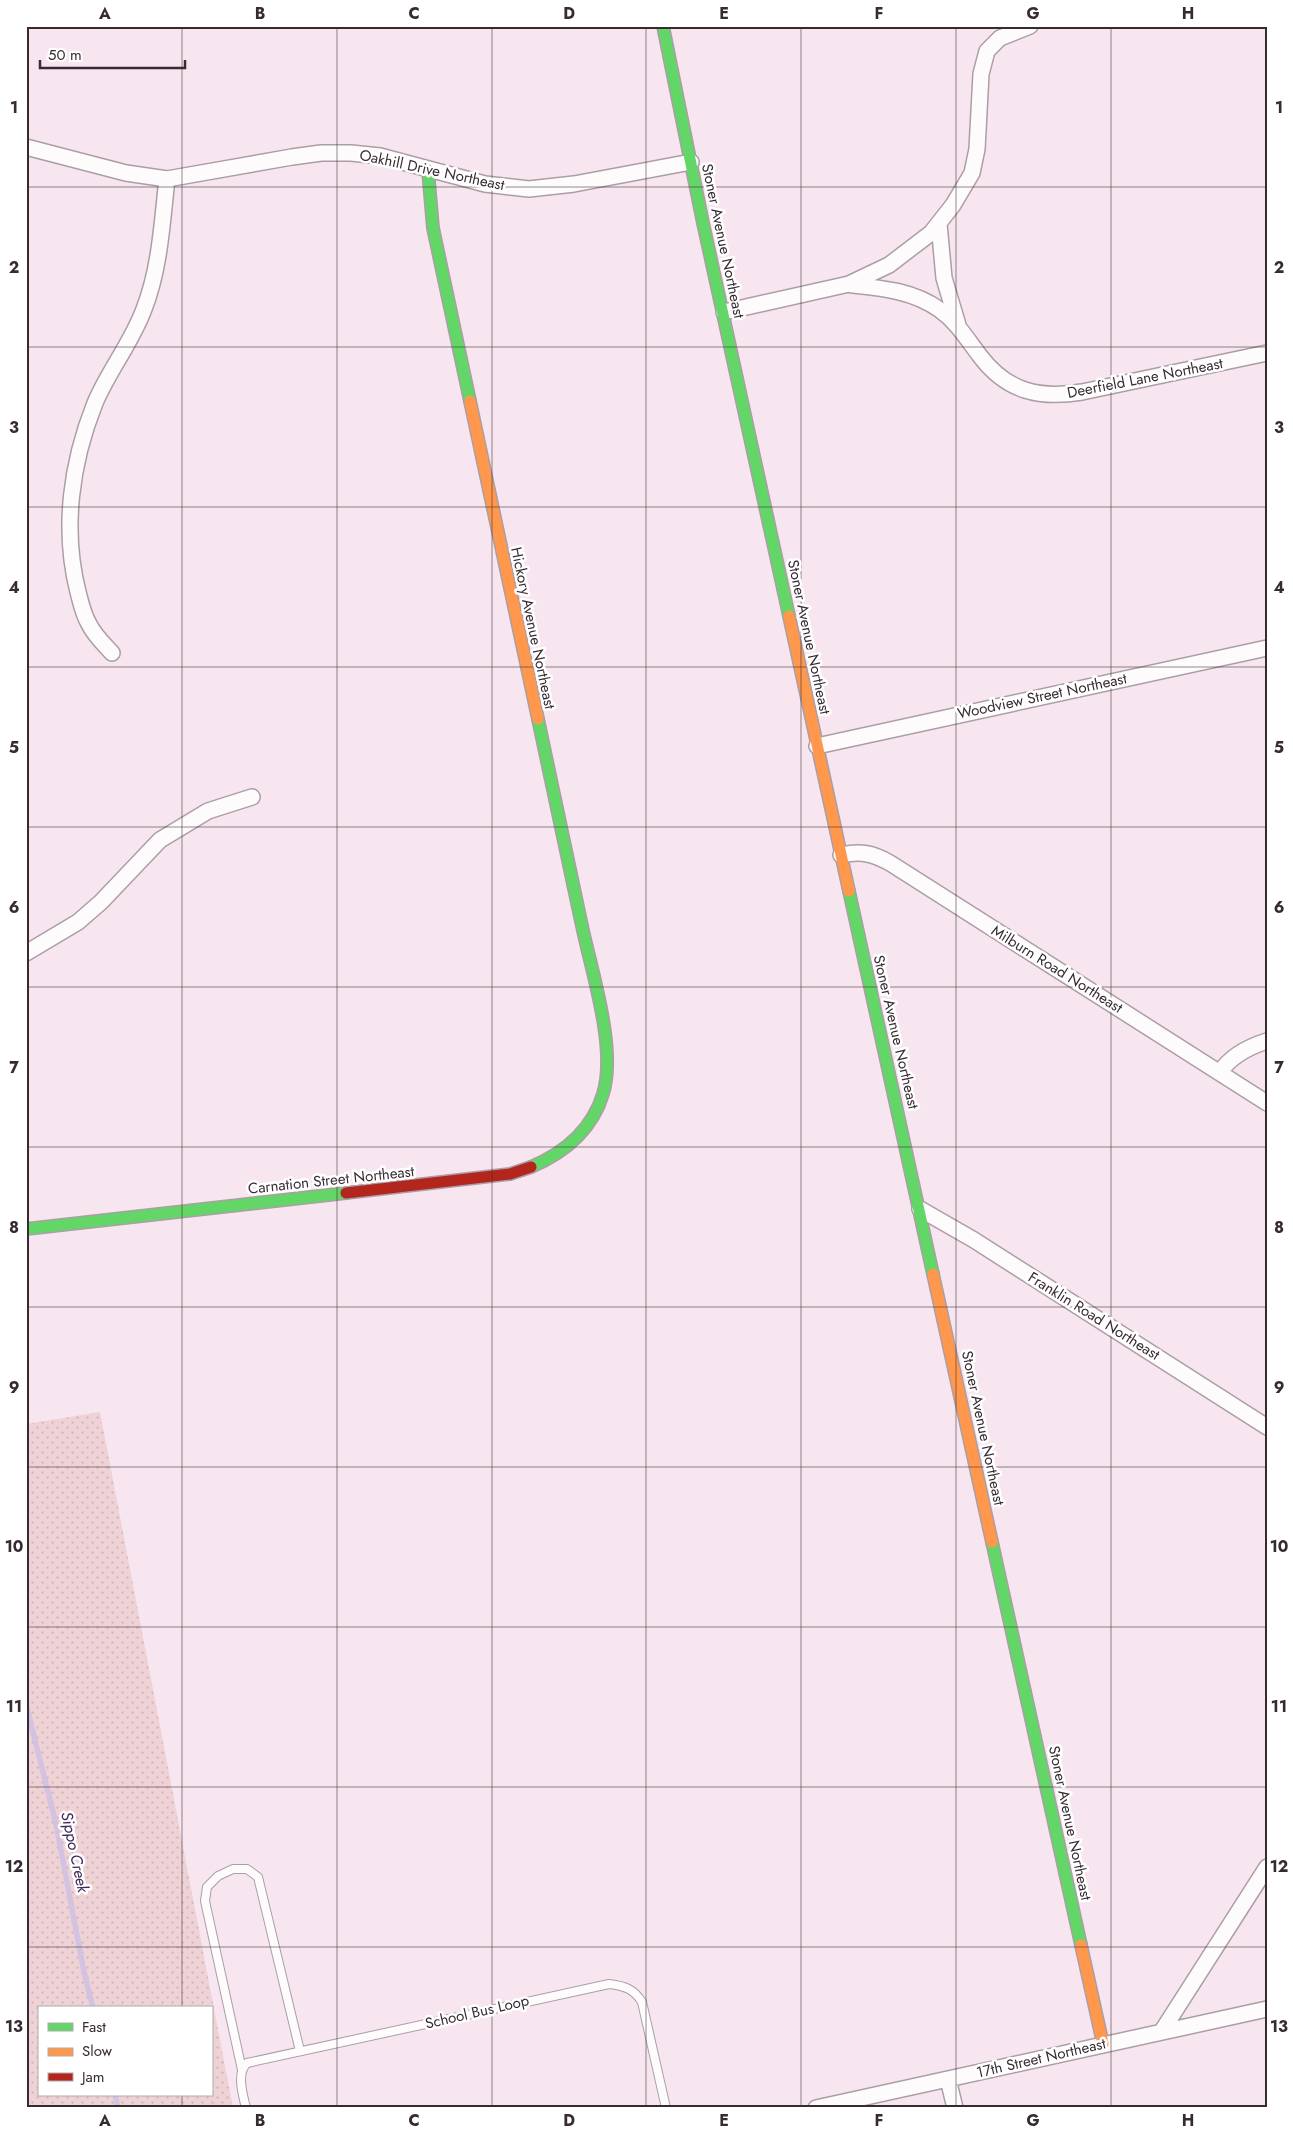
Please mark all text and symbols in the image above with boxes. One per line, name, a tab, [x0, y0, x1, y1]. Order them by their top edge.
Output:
text: A	[98, 2, 111, 25]
text: B	[255, 2, 265, 25]
text: C	[408, 2, 420, 25]
text: D	[563, 2, 575, 25]
text: E	[719, 2, 729, 25]
text: F	[875, 2, 883, 25]
text: G	[1026, 2, 1040, 25]
text: H	[1182, 2, 1194, 25]
scale bar	[40, 38, 185, 70]
text: 50 m	[48, 44, 82, 66]
text: 1	[10, 96, 18, 119]
text: 1	[1275, 96, 1283, 119]
street label: Oakhill Drive Northeast	[357, 144, 507, 196]
street label: Stoner Avenue Northeast	[696, 162, 750, 321]
text: 2	[9, 256, 19, 279]
text: 2	[1274, 256, 1284, 279]
street label: Deerfield Lane Northeast	[1065, 352, 1225, 404]
text: 3	[9, 416, 19, 439]
text: 3	[1274, 416, 1284, 439]
street label: Hickory Avenue Northeast	[505, 545, 561, 712]
street label: Stoner Avenue Northeast	[782, 558, 836, 717]
text: 4	[8, 576, 20, 599]
text: 4	[1273, 576, 1285, 599]
street label: Woodview Street Northeast	[955, 667, 1129, 725]
text: 5	[9, 736, 19, 759]
text: 5	[1274, 736, 1284, 759]
text: 6	[9, 896, 19, 919]
text: 6	[1274, 896, 1284, 919]
street label: Milburn Road Northeast	[987, 920, 1127, 1019]
street label: Stoner Avenue Northeast	[868, 953, 925, 1112]
text: 7	[9, 1056, 19, 1079]
text: 7	[1274, 1056, 1284, 1079]
street label: Carnation Street Northeast	[247, 1160, 416, 1200]
text: 8	[9, 1216, 19, 1239]
text: 8	[1274, 1216, 1284, 1239]
street label: Franklin Road Northeast	[1024, 1266, 1164, 1366]
street label: Stoner Avenue Northeast	[956, 1349, 1010, 1508]
text: 9	[9, 1376, 19, 1399]
text: 9	[1274, 1376, 1284, 1399]
text: 10	[5, 1535, 23, 1558]
text: 10	[1270, 1535, 1288, 1558]
text: 11	[6, 1695, 22, 1718]
text: 11	[1271, 1695, 1287, 1718]
street label: Stoner Avenue Northeast	[1043, 1744, 1097, 1903]
water label: Sippo Creek	[55, 1809, 95, 1896]
text: 12	[5, 1855, 23, 1878]
text: 12	[1270, 1855, 1288, 1878]
street label: School Bus Loop	[423, 1989, 532, 2035]
legend	[38, 2006, 212, 2096]
text: 13	[5, 2015, 23, 2038]
text: 13	[1270, 2015, 1288, 2038]
text: Fast	[82, 2016, 106, 2038]
street label: 17th Street Northeast	[974, 2032, 1108, 2084]
text: Slow	[82, 2040, 113, 2062]
text: Jam	[80, 2066, 105, 2088]
text: A	[98, 2109, 111, 2132]
text: B	[255, 2109, 265, 2132]
text: C	[408, 2109, 420, 2132]
text: D	[563, 2109, 575, 2132]
text: E	[719, 2109, 729, 2132]
text: F	[875, 2109, 883, 2132]
text: G	[1026, 2109, 1040, 2132]
text: H	[1182, 2109, 1194, 2132]

